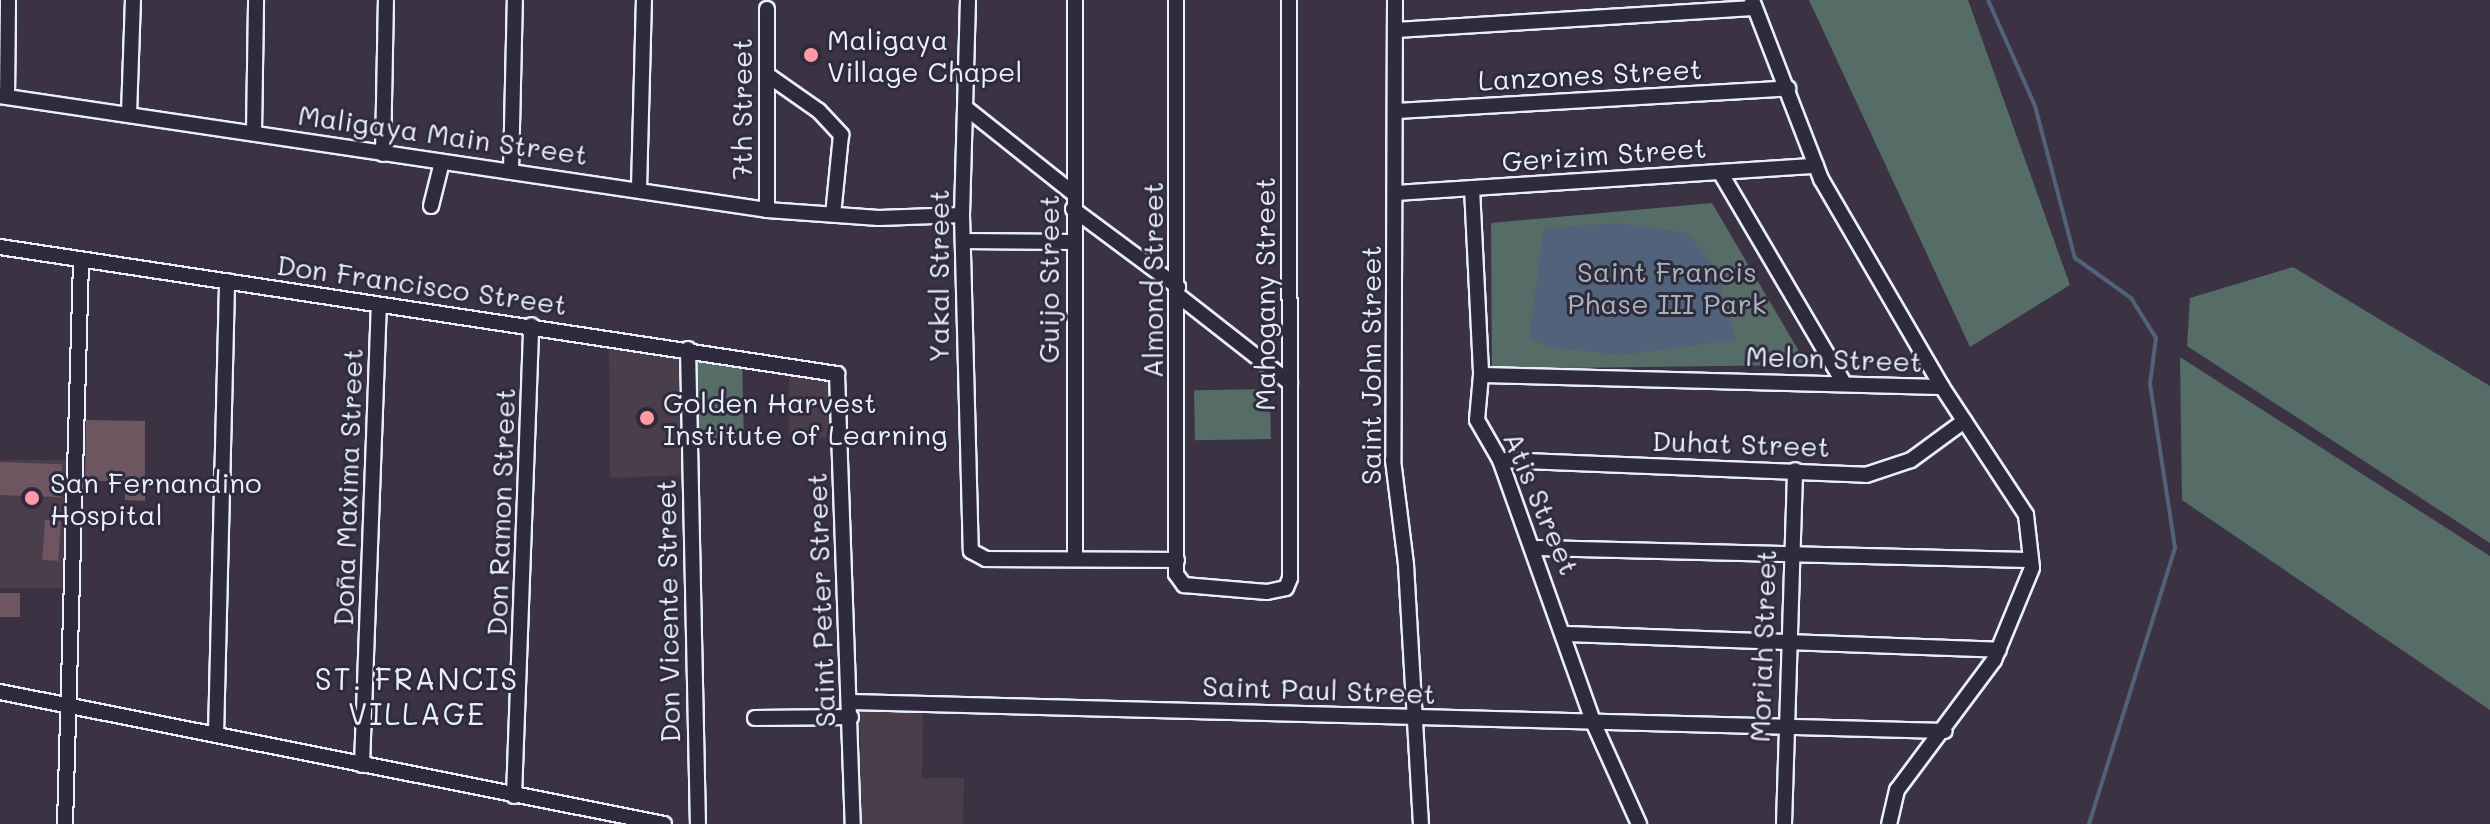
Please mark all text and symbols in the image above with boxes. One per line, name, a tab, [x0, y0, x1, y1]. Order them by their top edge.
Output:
place label: Maligaya Village Chapel	[827, 22, 1022, 88]
street label: 7th Street	[724, 38, 758, 180]
marker: Maligaya Village Chapel	[802, 46, 820, 64]
street label: Lanzones Street	[1477, 51, 1703, 97]
street label: Maligaya Main Street	[296, 97, 590, 171]
street label: Gerizim Street	[1500, 130, 1708, 178]
street label: Mahogany Street	[1247, 177, 1281, 411]
street label: Almond Street	[1135, 182, 1169, 378]
street label: Yakal Street	[921, 189, 955, 363]
street label: Guijo Street	[1031, 195, 1065, 363]
street label: Saint John Street	[1353, 245, 1387, 485]
street label: Don Francisco Street	[275, 247, 569, 321]
park label: Saint Francis Phase III Park	[1567, 254, 1767, 320]
street label: Melon Street	[1745, 338, 1923, 378]
street label: Doña Maxima Street	[325, 347, 369, 627]
place label: Golden Harvest Institute of Learning	[663, 385, 947, 451]
street label: Don Ramon Street	[479, 387, 521, 637]
marker: Golden Harvest Institute of Learning	[638, 409, 656, 427]
street label: Duhat Street	[1651, 423, 1831, 463]
street label: Atis Street	[1497, 426, 1587, 580]
place label: San Fernandino Hospital	[50, 465, 262, 531]
street label: Saint Peter Street	[799, 472, 841, 728]
street label: Don Vicente Street	[648, 479, 686, 743]
marker: San Fernandino Hospital	[21, 487, 43, 509]
street label: Moriah Street	[1742, 549, 1782, 743]
district label: ST. FRANCIS VILLAGE	[315, 660, 519, 730]
street label: Saint Paul Street	[1202, 668, 1436, 710]

